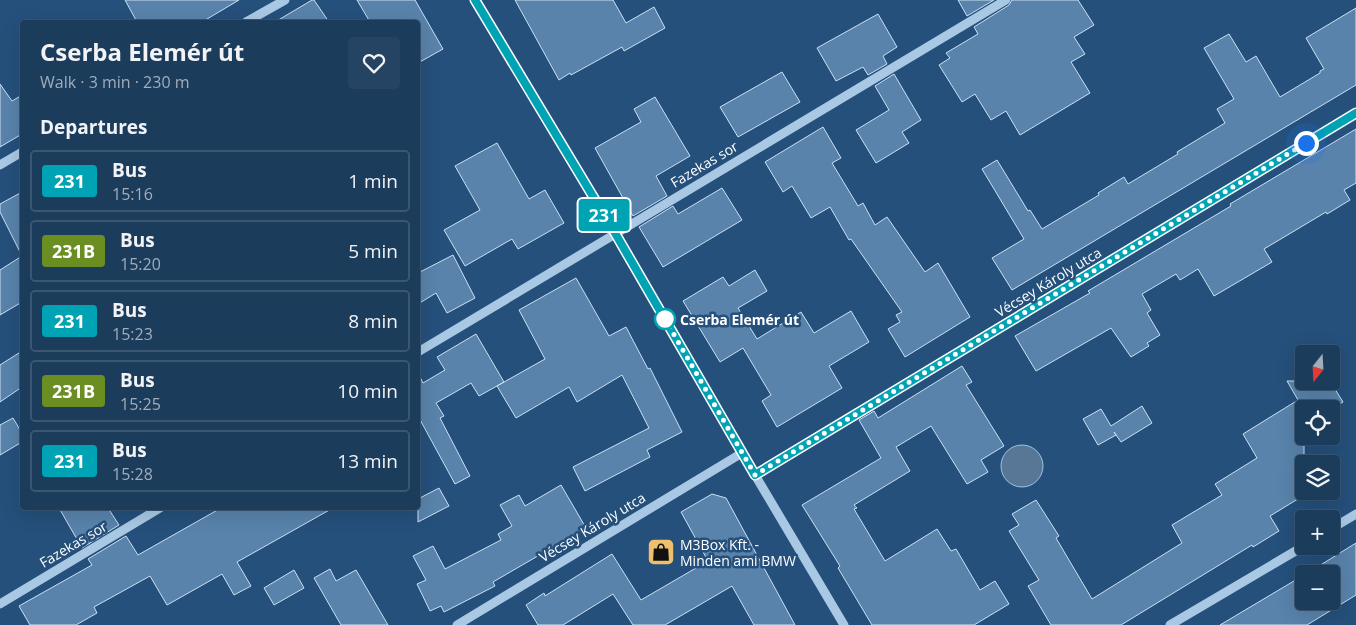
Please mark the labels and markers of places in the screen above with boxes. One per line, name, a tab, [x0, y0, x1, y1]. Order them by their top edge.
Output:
marker: Cserba Elemér út	[654, 308, 676, 330]
place label: Cserba Elemér út	[680, 310, 799, 329]
place label: M3Box Kft. - Minden ami BMW	[680, 535, 796, 570]
shop icon: M3Box Kft. - Minden ami BMW	[646, 537, 676, 567]

